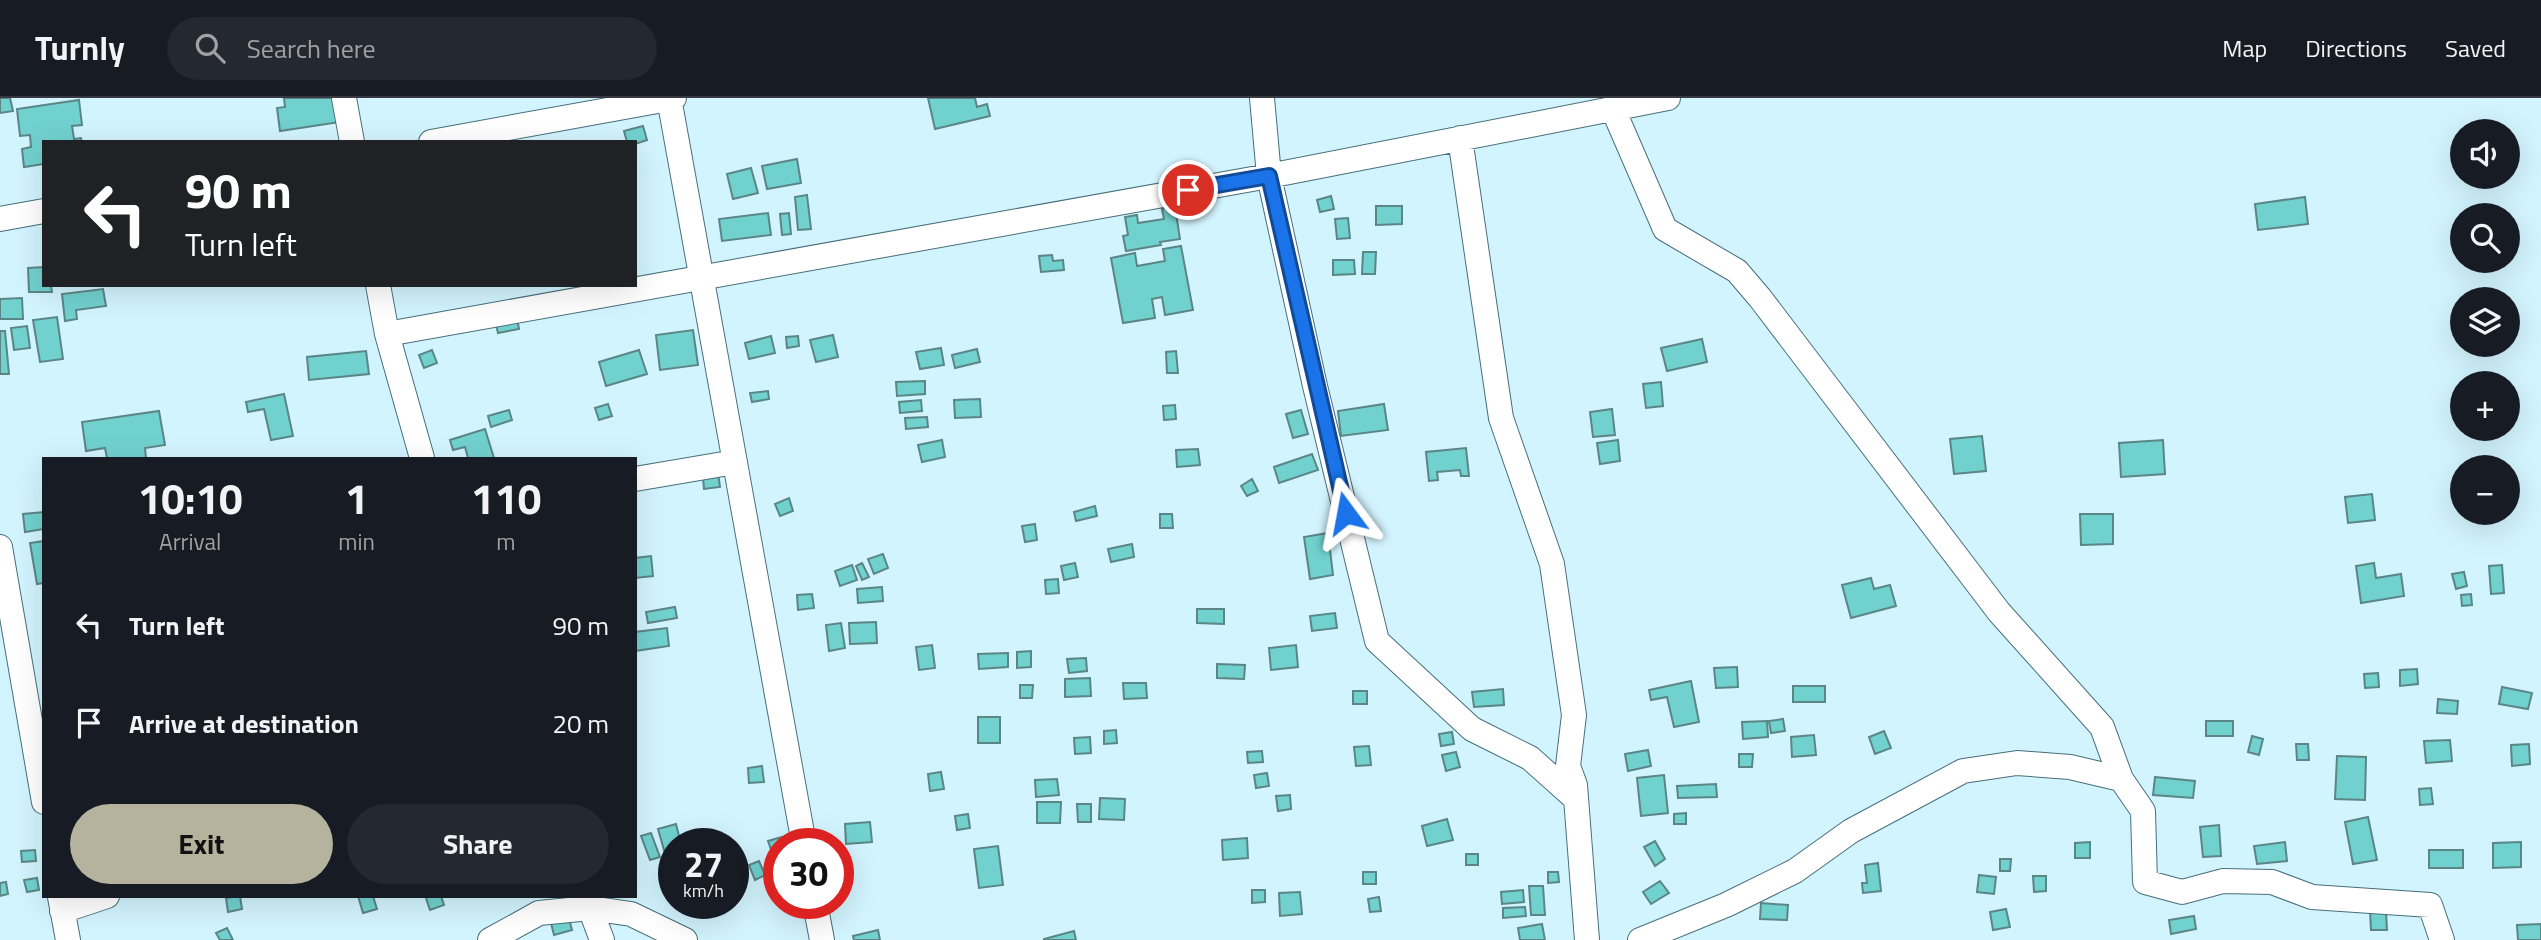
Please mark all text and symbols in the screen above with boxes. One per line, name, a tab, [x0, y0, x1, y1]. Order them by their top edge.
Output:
search box	[167, 17, 657, 80]
text: Turnly	[35, 23, 125, 73]
icon: search	[191, 29, 229, 67]
text: Search here	[247, 29, 376, 68]
text: Map	[2222, 30, 2267, 66]
text: Directions	[2305, 30, 2407, 66]
text: Saved	[2445, 30, 2506, 66]
map controls	[2450, 119, 2520, 525]
button: sound	[2450, 119, 2520, 189]
text: 90 m	[185, 152, 292, 227]
pin	[1158, 160, 1218, 220]
icon: left	[70, 168, 161, 259]
icon: arrive	[1169, 171, 1207, 209]
button: search	[2450, 203, 2520, 273]
text: Turn left	[185, 220, 297, 268]
button: layers	[2450, 287, 2520, 357]
button: +	[2450, 371, 2520, 441]
button: −	[2450, 455, 2520, 525]
text: 10:10	[138, 466, 243, 530]
text: 1	[345, 466, 368, 530]
text: 110	[471, 466, 541, 530]
position arrow	[1309, 476, 1383, 550]
text: Arrival	[159, 524, 221, 559]
text: min	[338, 524, 375, 559]
text: m	[496, 524, 516, 559]
icon: left	[70, 606, 108, 644]
text: Turn left	[129, 606, 224, 645]
text: 90 m	[552, 606, 609, 645]
icon: arrive	[70, 704, 108, 742]
text: Arrive at destination	[129, 704, 359, 743]
text: 20 m	[552, 704, 609, 743]
button: Exit	[70, 804, 333, 884]
button: Share	[347, 804, 609, 884]
speed limit sign: 30	[763, 828, 854, 919]
text: 27	[684, 837, 723, 891]
text: km/h	[683, 877, 724, 904]

